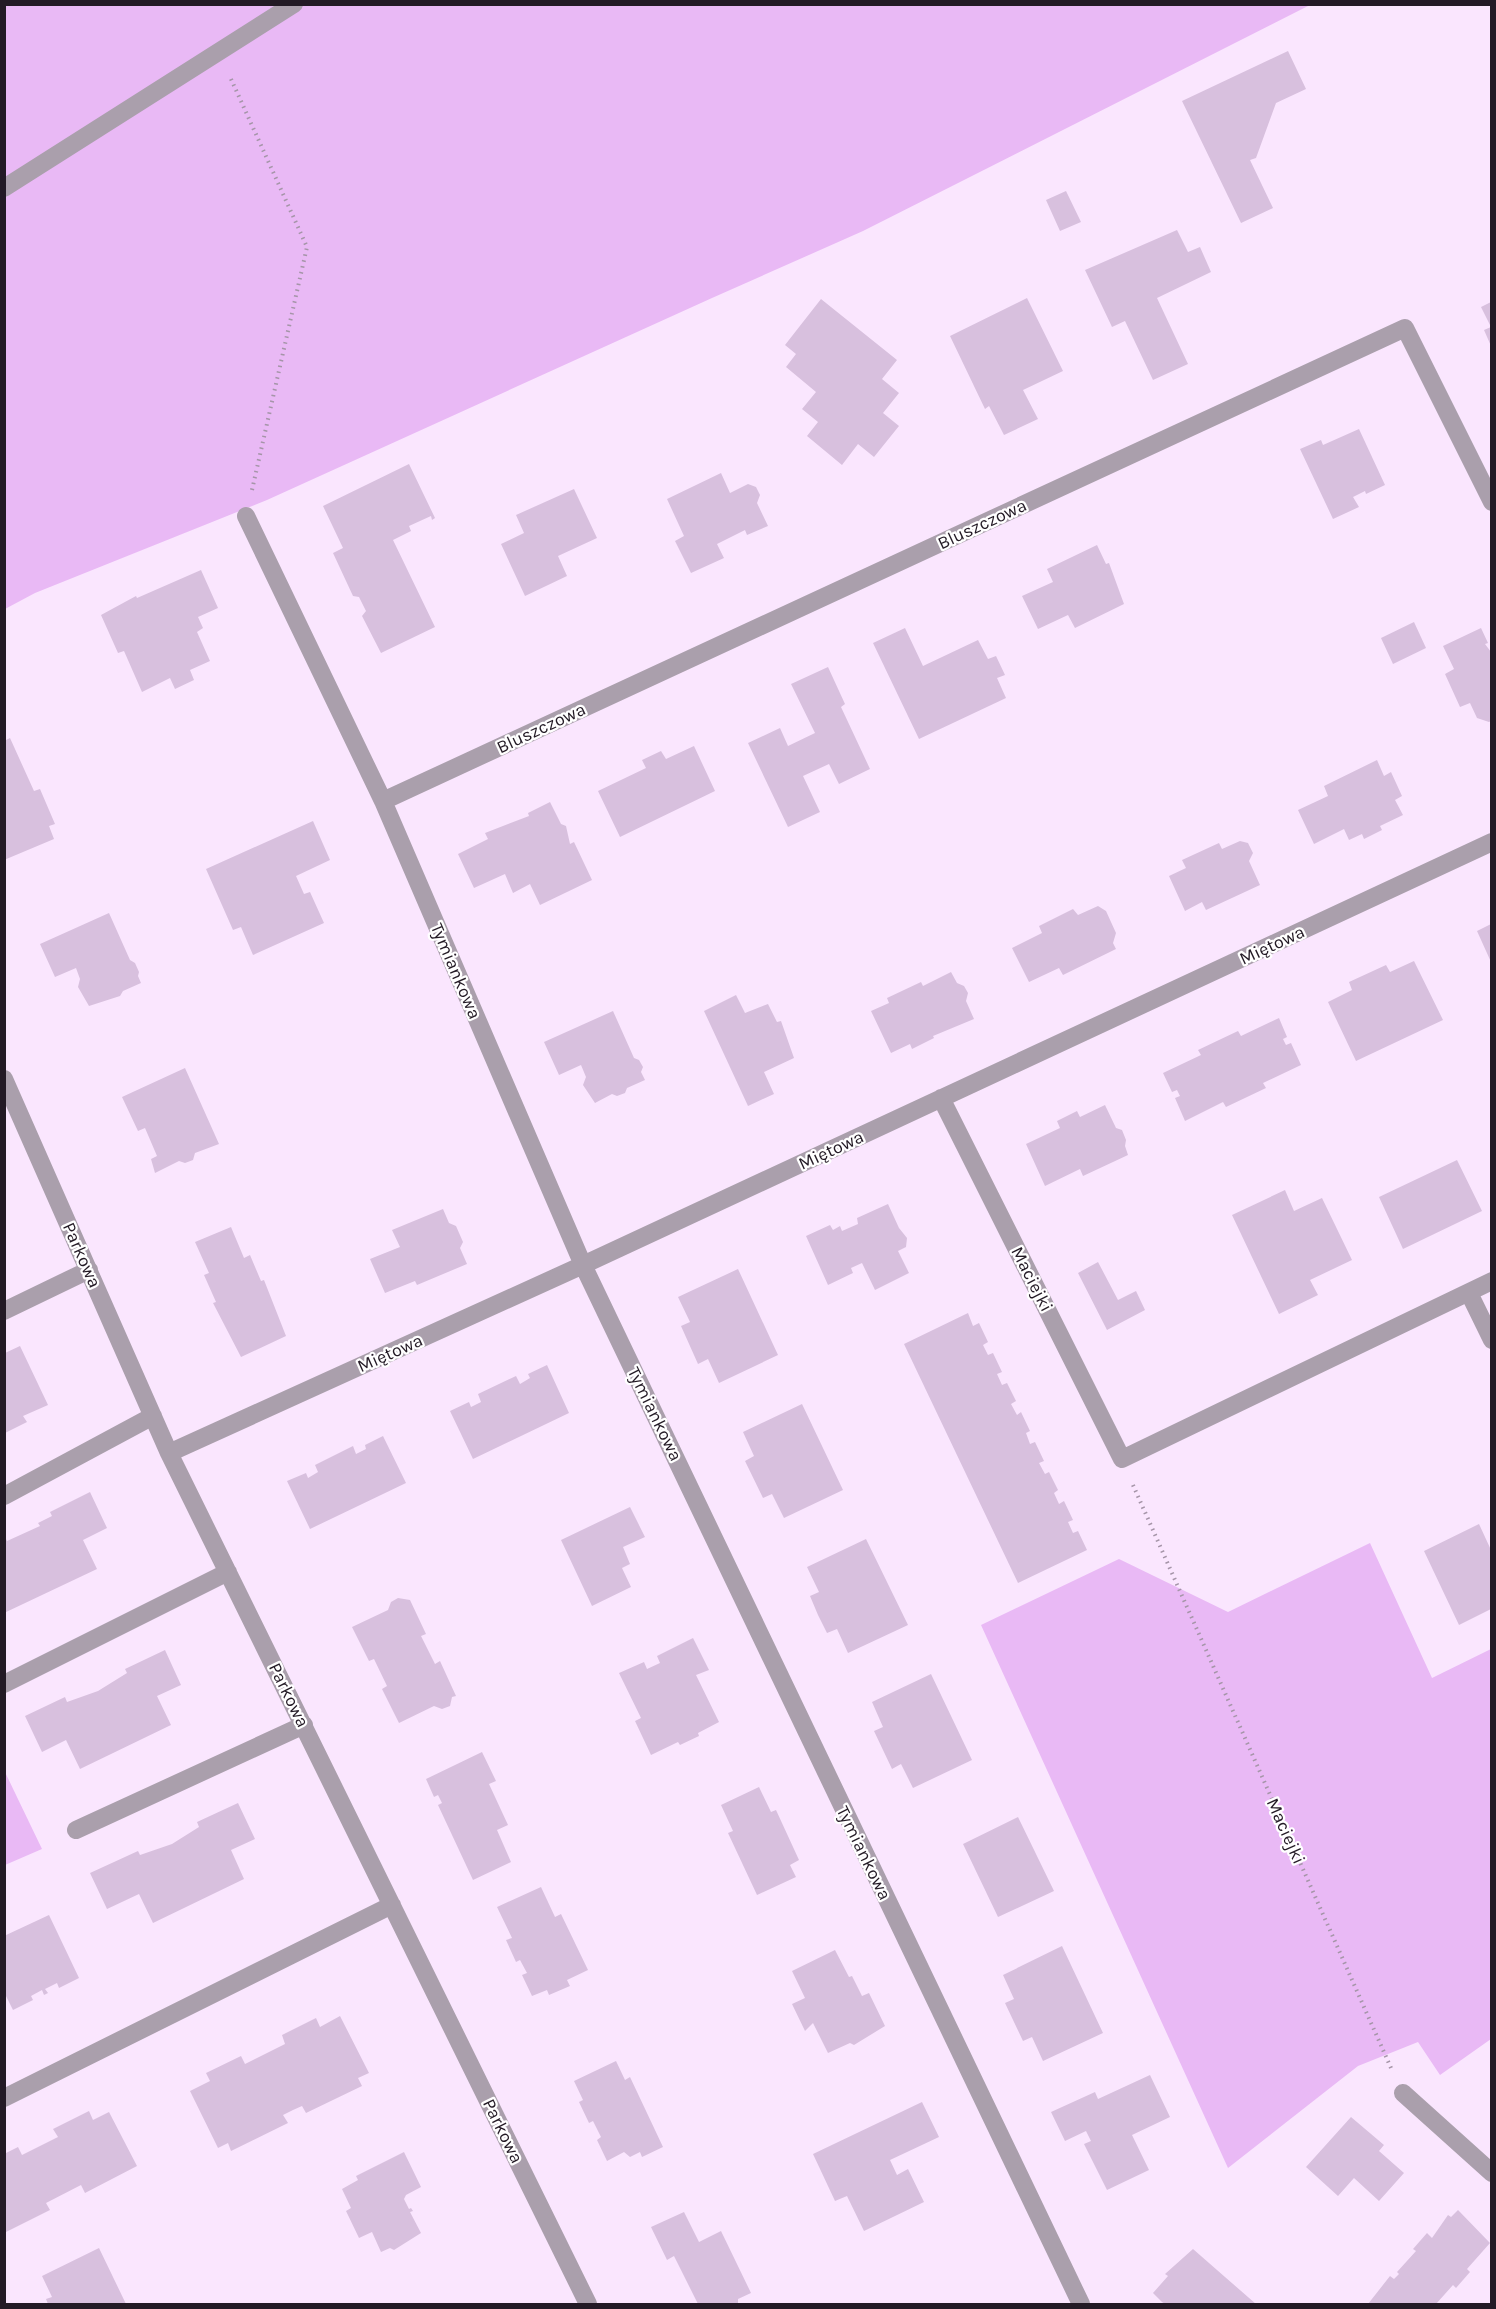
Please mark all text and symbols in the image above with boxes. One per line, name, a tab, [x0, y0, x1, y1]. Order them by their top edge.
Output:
street label: Bluszczowa	[934, 494, 1030, 554]
street label: Bluszczowa	[493, 698, 589, 758]
street label: Tymiankowa	[426, 920, 486, 1022]
street label: Miętowa	[1236, 920, 1308, 970]
street label: Miętowa	[795, 1125, 867, 1175]
street label: Parkowa	[58, 1219, 106, 1291]
street label: Maciejki	[1006, 1243, 1058, 1315]
street label: Miętowa	[354, 1329, 426, 1377]
street label: Tymiankowa	[623, 1363, 687, 1465]
street label: Parkowa	[264, 1659, 314, 1731]
street label: Maciejki	[1262, 1794, 1310, 1868]
street label: Tymiankowa	[832, 1802, 896, 1904]
street label: Parkowa	[478, 2095, 528, 2167]

